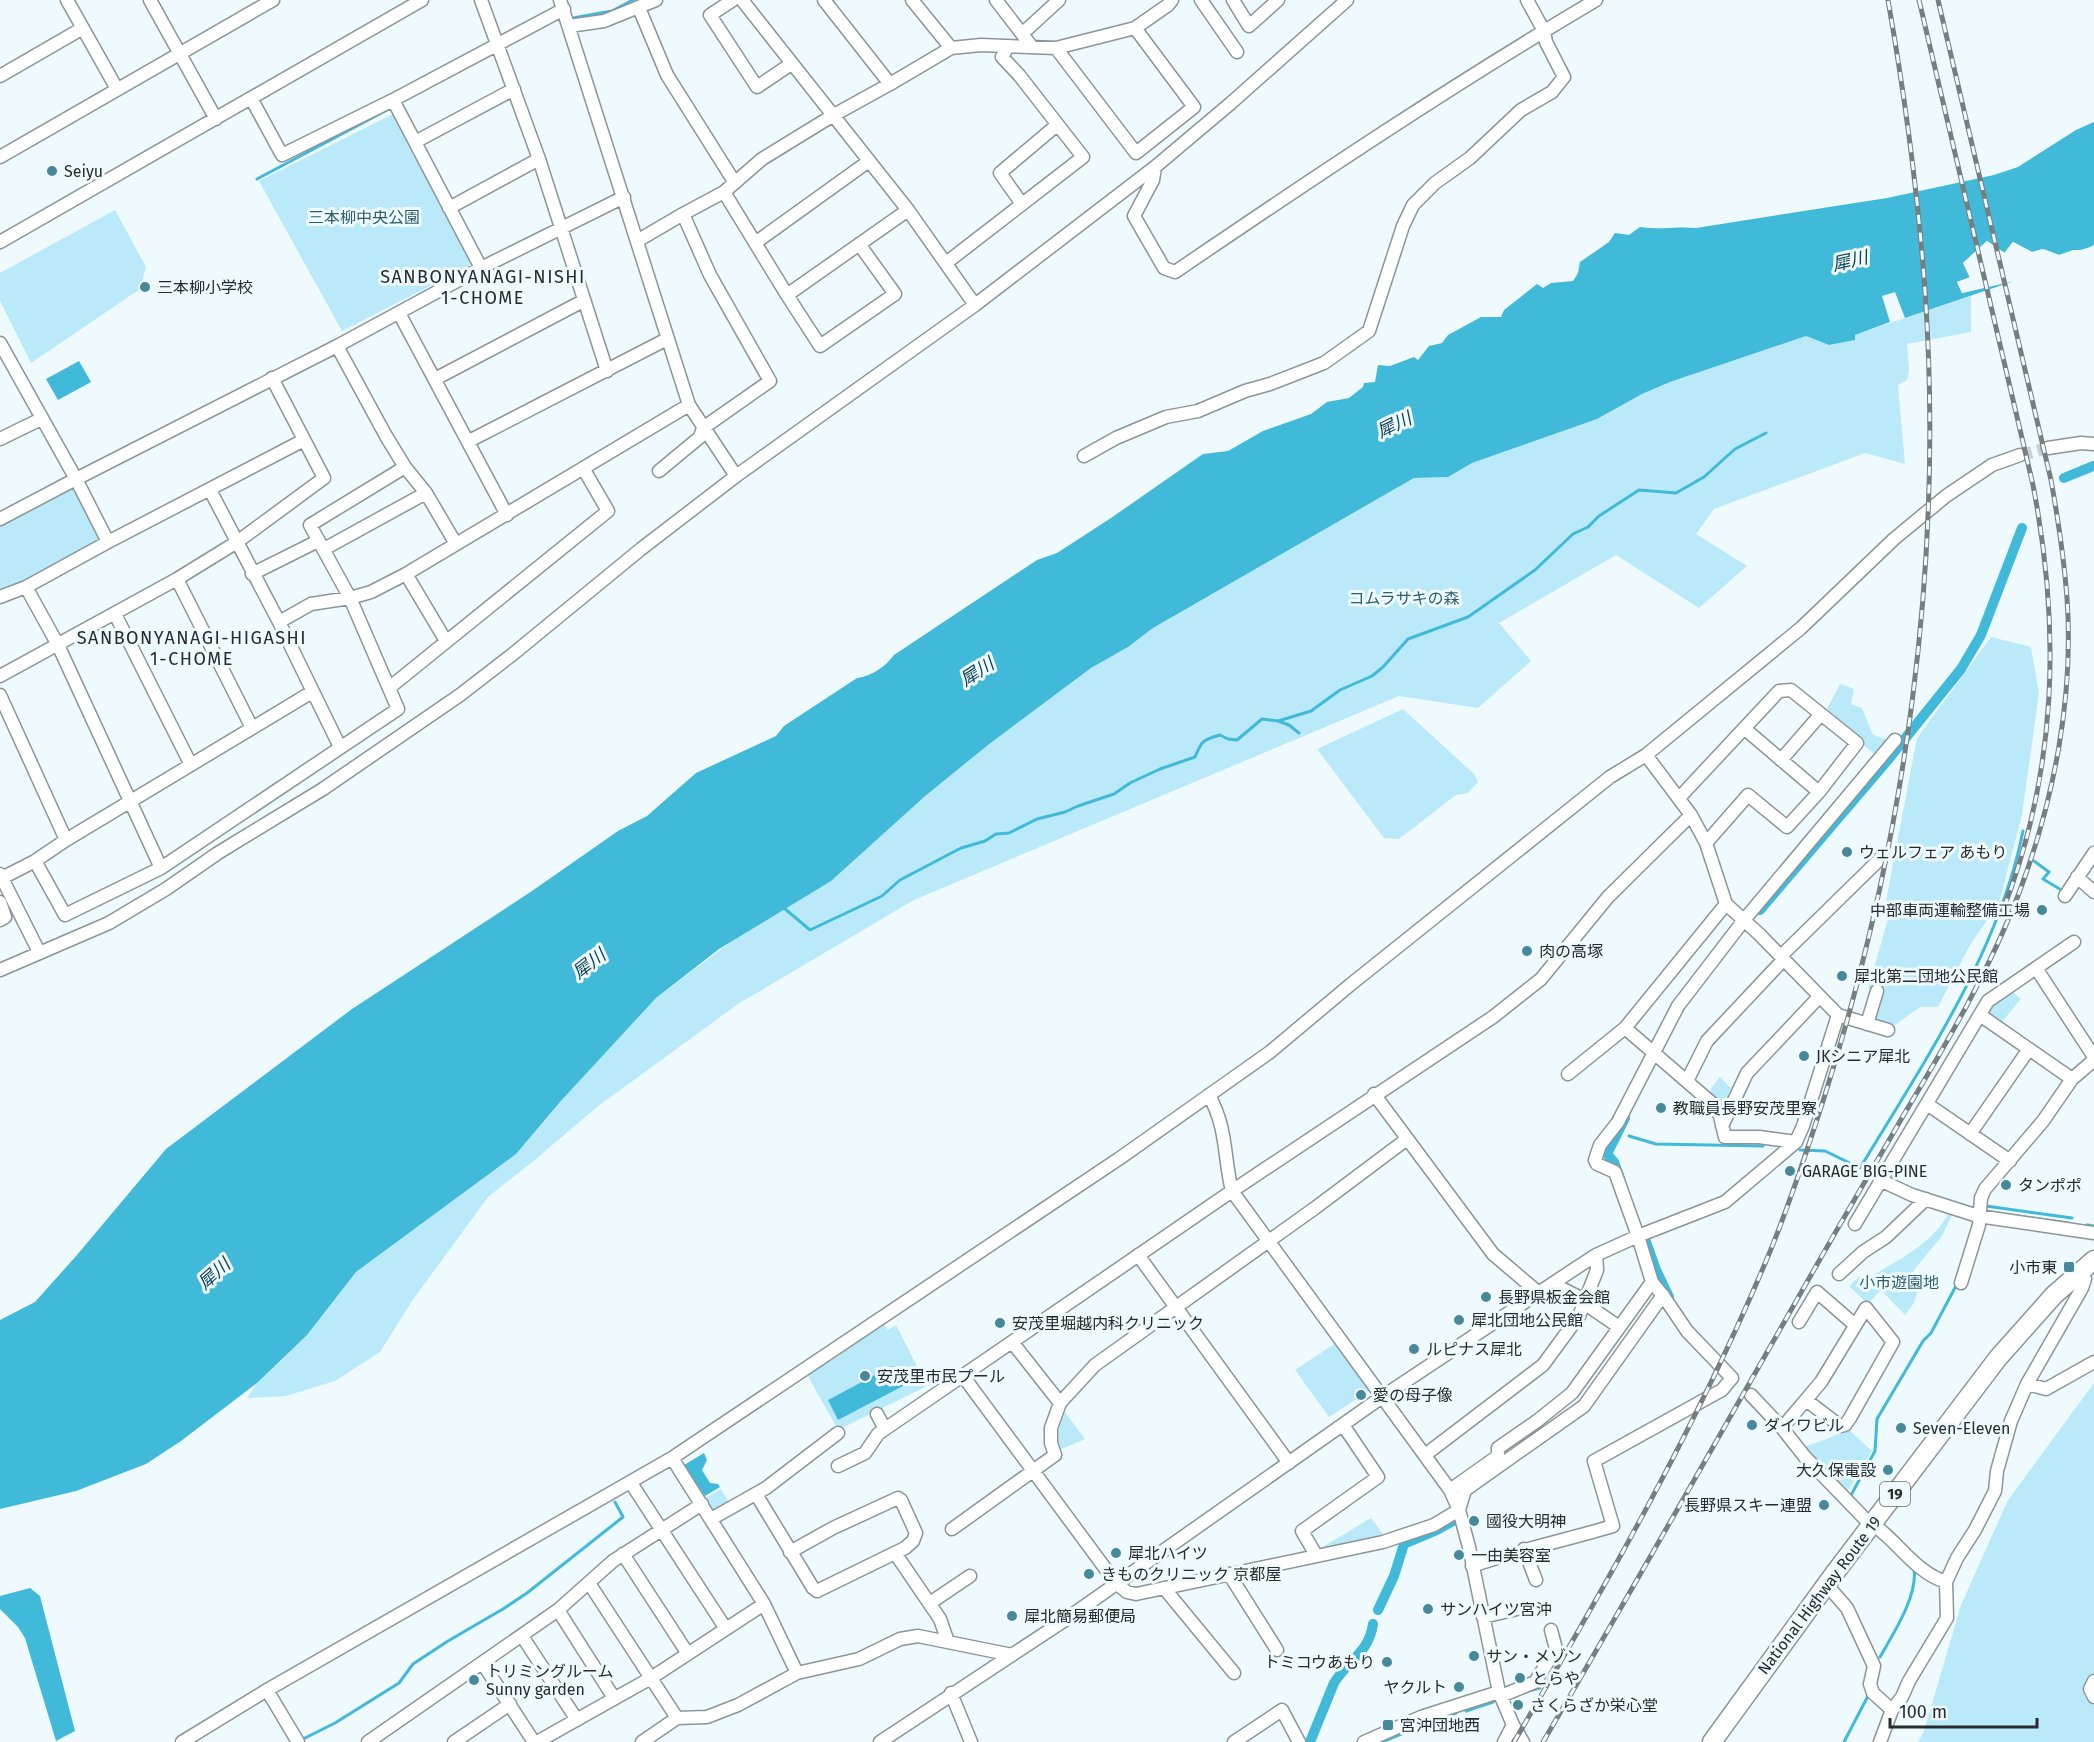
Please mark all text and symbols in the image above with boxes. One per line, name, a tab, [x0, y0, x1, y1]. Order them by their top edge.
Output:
place label: Seiyu	[64, 162, 103, 181]
marker: Seiyu	[45, 164, 59, 178]
park label: 三本柳中央公園	[308, 208, 420, 227]
water label: 犀川	[1830, 246, 1872, 276]
district label: SANBONYANAGI-NISHI 1-CHOME	[380, 266, 586, 309]
place label: 三本柳小学校	[157, 278, 253, 297]
marker: 三本柳小学校	[138, 280, 152, 294]
water label: 犀川	[1373, 406, 1417, 443]
park label: コムラサキの森	[1348, 589, 1460, 608]
district label: SANBONYANAGI-HIGASHI 1-CHOME	[77, 627, 307, 670]
water label: 犀川	[956, 652, 1000, 691]
place label: ウェルフェア あもり	[1859, 843, 2007, 862]
marker: ウェルフェア あもり	[1840, 845, 1854, 859]
place label: 中部車両運輸整備工場	[1870, 901, 2030, 920]
marker: 中部車両運輸整備工場	[2035, 903, 2049, 917]
place label: 肉の高塚	[1539, 942, 1603, 961]
water label: 犀川	[568, 943, 612, 984]
marker: 肉の高塚	[1520, 944, 1534, 958]
place label: 犀北第二団地公民館	[1854, 967, 1998, 986]
marker: 犀北第二団地公民館	[1835, 969, 1849, 983]
place label: JKシニア犀北	[1816, 1047, 1910, 1066]
marker: JKシニア犀北	[1797, 1049, 1811, 1063]
place label: 教職員長野安茂里寮	[1673, 1099, 1817, 1118]
marker: 教職員長野安茂里寮	[1654, 1101, 1668, 1115]
place label: GARAGE BIG-PINE	[1802, 1162, 1927, 1181]
marker: GARAGE BIG-PINE	[1783, 1164, 1797, 1178]
place label: タンポポ	[2018, 1176, 2082, 1195]
marker: タンポポ	[1999, 1178, 2013, 1192]
water label: 犀川	[193, 1252, 236, 1294]
place label: 小市東	[2009, 1258, 2057, 1277]
marker: 小市東	[2062, 1260, 2076, 1274]
park label: 小市遊園地	[1859, 1273, 1939, 1292]
place label: 長野県板金会館	[1498, 1288, 1610, 1307]
marker: 長野県板金会館	[1479, 1290, 1493, 1304]
place label: 犀北団地公民館	[1471, 1311, 1583, 1330]
marker: 犀北団地公民館	[1452, 1313, 1466, 1327]
place label: 安茂里堀越内科クリニック	[1012, 1314, 1204, 1333]
marker: 安茂里堀越内科クリニック	[993, 1316, 1007, 1330]
place label: ルピナス犀北	[1426, 1340, 1522, 1359]
marker: ルピナス犀北	[1407, 1342, 1421, 1356]
place label: 安茂里市民プール	[877, 1367, 1005, 1386]
marker: 安茂里市民プール	[858, 1369, 872, 1383]
place label: 愛の母子像	[1373, 1386, 1453, 1405]
marker: 愛の母子像	[1354, 1388, 1368, 1402]
place label: ダイワビル	[1764, 1416, 1844, 1435]
marker: ダイワビル	[1745, 1418, 1759, 1432]
place label: Seven-Eleven	[1913, 1419, 2010, 1438]
marker: Seven-Eleven	[1894, 1421, 1908, 1435]
place label: 大久保電設	[1796, 1461, 1876, 1480]
marker: 大久保電設	[1881, 1463, 1895, 1477]
road number: 19	[1880, 1482, 1910, 1506]
place label: 長野県スキー連盟	[1684, 1496, 1812, 1515]
marker: 長野県スキー連盟	[1817, 1498, 1831, 1512]
place label: 國役大明神	[1486, 1512, 1566, 1531]
street label: National Highway Route 19	[1754, 1513, 1885, 1678]
marker: 國役大明神	[1467, 1514, 1481, 1528]
place label: 犀北ハイツ	[1128, 1544, 1208, 1563]
marker: 犀北ハイツ	[1109, 1546, 1123, 1560]
place label: 一由美容室	[1471, 1546, 1551, 1565]
marker: 一由美容室	[1452, 1548, 1466, 1562]
place label: きものクリニック 京都屋	[1101, 1565, 1281, 1584]
marker: きものクリニック 京都屋	[1082, 1567, 1096, 1581]
place label: サンハイツ宮沖	[1440, 1600, 1552, 1619]
marker: サンハイツ宮沖	[1421, 1602, 1435, 1616]
place label: 犀北簡易郵便局	[1024, 1607, 1136, 1626]
marker: 犀北簡易郵便局	[1005, 1609, 1019, 1623]
place label: サン・メゾン	[1486, 1647, 1582, 1666]
marker: サン・メゾン	[1467, 1649, 1481, 1663]
place label: トミコウあもり	[1264, 1653, 1375, 1672]
marker: トミコウあもり	[1380, 1655, 1394, 1669]
place label: トリミングルーム Sunny garden	[486, 1662, 614, 1699]
place label: とらや	[1532, 1669, 1580, 1688]
marker: とらや	[1513, 1671, 1527, 1685]
marker: トリミングルーム Sunny garden	[467, 1673, 481, 1687]
place label: ヤクルト	[1383, 1678, 1447, 1697]
marker: ヤクルト	[1452, 1680, 1466, 1694]
scale bar	[1890, 1691, 2037, 1729]
place label: さくらざか栄心堂	[1530, 1696, 1658, 1715]
marker: さくらざか栄心堂	[1511, 1698, 1525, 1712]
text: 100 m	[1899, 1701, 1947, 1723]
place label: 宮沖団地西	[1400, 1716, 1480, 1735]
marker: 宮沖団地西	[1381, 1718, 1395, 1732]

